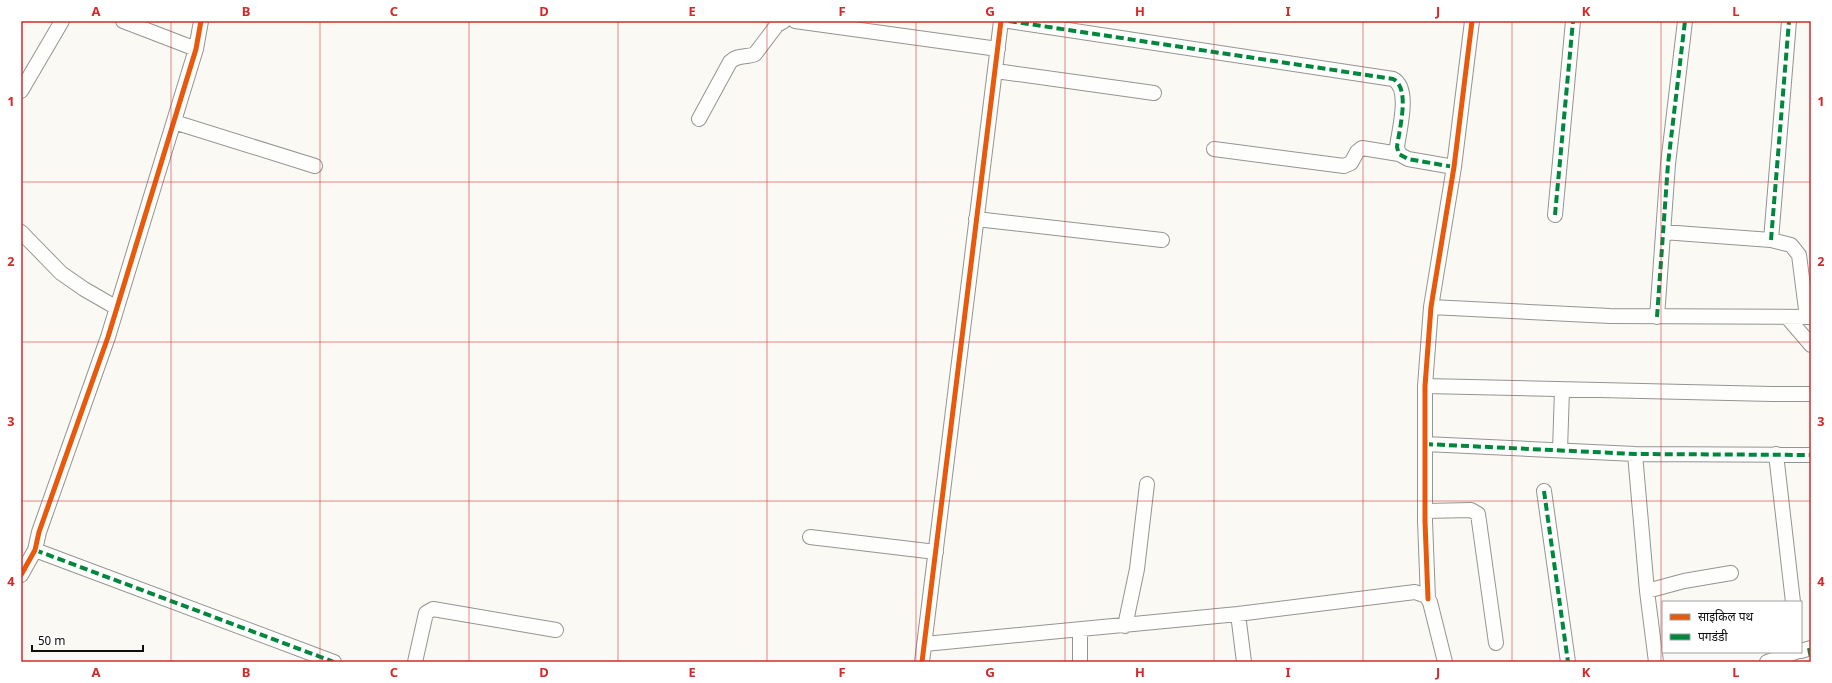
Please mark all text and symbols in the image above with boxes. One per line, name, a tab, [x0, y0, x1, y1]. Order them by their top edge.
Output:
text: A	[92, 4, 101, 21]
text: B	[242, 4, 250, 21]
text: C	[390, 4, 398, 21]
text: D	[539, 4, 549, 21]
text: E	[688, 4, 696, 21]
text: F	[839, 4, 846, 21]
text: G	[985, 4, 995, 21]
text: H	[1135, 4, 1145, 21]
text: I	[1285, 4, 1291, 21]
text: J	[1434, 4, 1440, 21]
text: K	[1582, 4, 1591, 21]
text: L	[1732, 4, 1740, 21]
text: 1	[7, 94, 15, 111]
text: 1	[1817, 94, 1825, 111]
text: 2	[7, 254, 15, 271]
text: 2	[1817, 254, 1825, 271]
text: 3	[7, 414, 15, 431]
text: 3	[1817, 414, 1825, 431]
text: 4	[7, 574, 15, 591]
text: 4	[1817, 574, 1825, 591]
legend	[1662, 601, 1802, 653]
text: साइकिल पथ	[1698, 609, 1754, 626]
scale bar	[32, 627, 143, 653]
text: पगडंडी	[1698, 629, 1728, 646]
text: 50 m	[38, 634, 66, 650]
text: A	[92, 665, 101, 682]
text: B	[242, 665, 250, 682]
text: C	[390, 665, 398, 682]
text: D	[539, 665, 549, 682]
text: E	[688, 665, 696, 682]
text: F	[839, 665, 846, 682]
text: G	[985, 665, 995, 682]
text: H	[1135, 665, 1145, 682]
text: I	[1285, 665, 1291, 682]
text: J	[1434, 665, 1440, 682]
text: K	[1582, 665, 1591, 682]
text: L	[1732, 665, 1740, 682]

